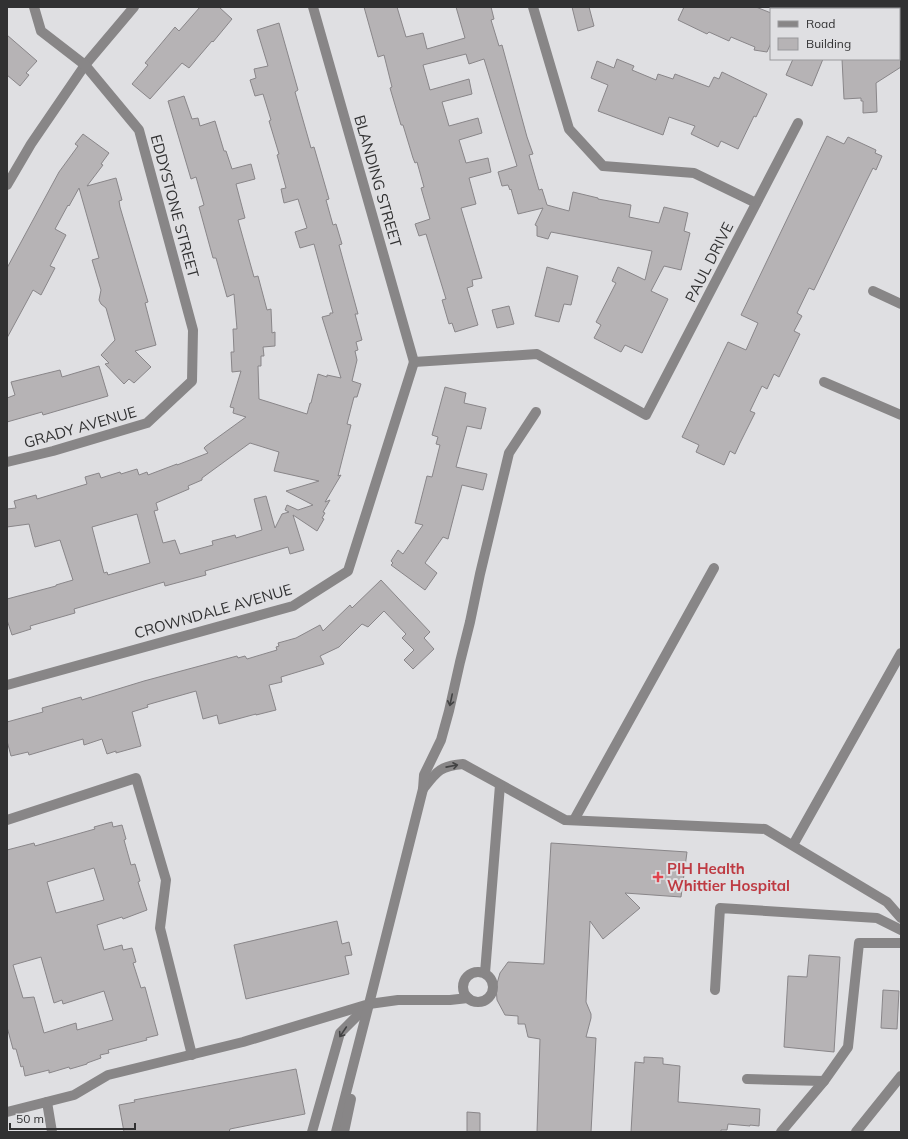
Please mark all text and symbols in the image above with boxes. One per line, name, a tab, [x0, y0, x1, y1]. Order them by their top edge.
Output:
legend	[770, 8, 900, 60]
text: Road	[806, 16, 835, 31]
text: Building	[806, 36, 851, 51]
street label: BLANDING STREET	[350, 113, 406, 249]
street label: EDDYSTONE STREET	[147, 132, 203, 280]
street label: PAUL DRIVE	[681, 219, 737, 305]
street label: GRADY AVENUE	[22, 402, 139, 452]
street label: CROWNDALE AVENUE	[132, 579, 294, 643]
one-way arrow	[447, 694, 455, 707]
one-way arrow	[446, 762, 459, 770]
place label: PIH Health Whittier Hospital	[667, 859, 790, 895]
marker: PIH Health Whittier Hospital	[652, 871, 664, 883]
one-way arrow	[339, 1027, 347, 1038]
scale bar	[10, 1105, 135, 1131]
text: 50 m	[16, 1111, 44, 1126]

